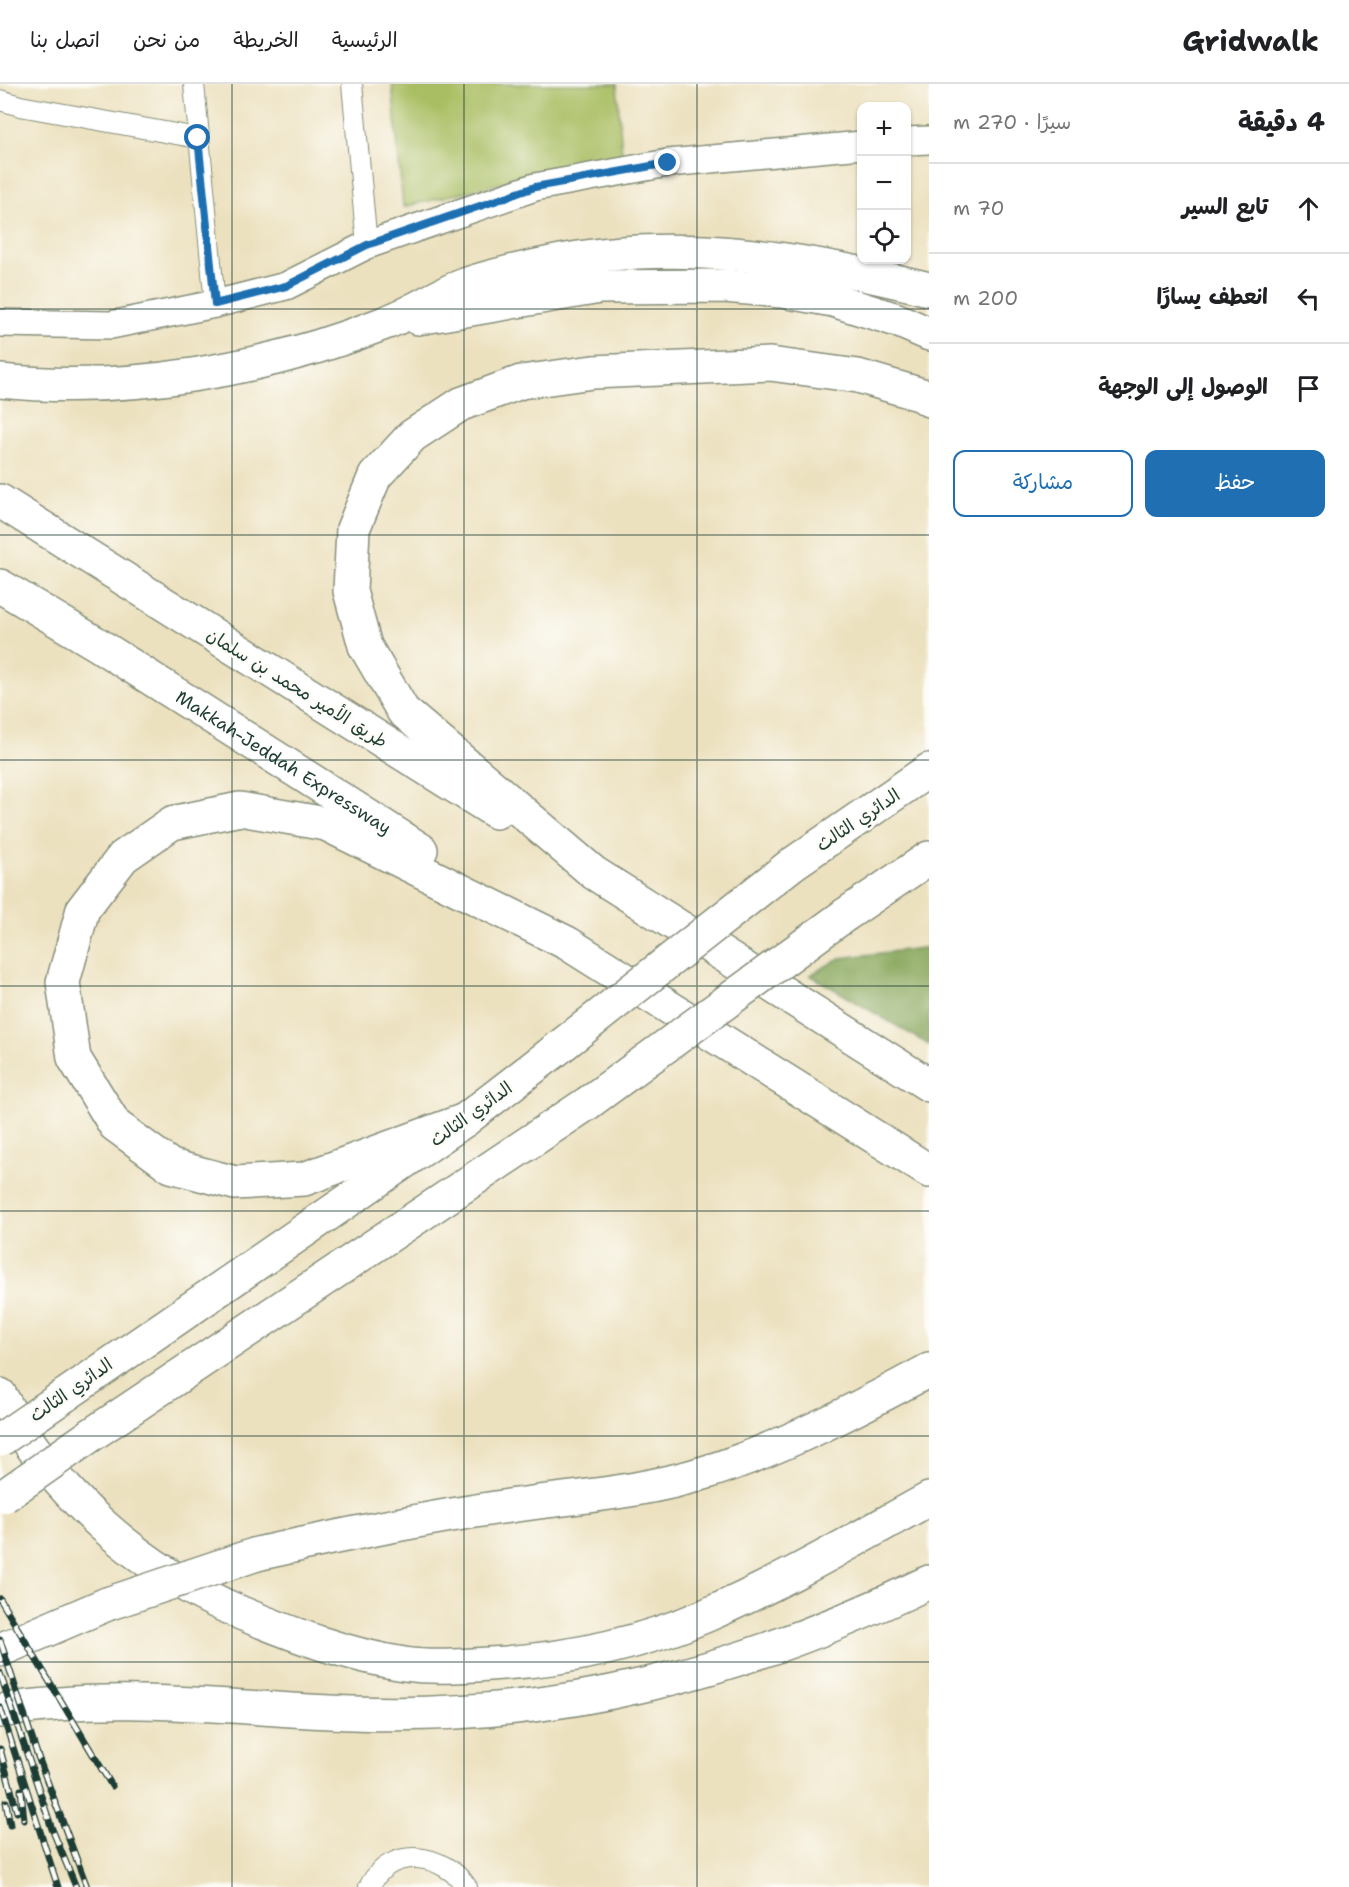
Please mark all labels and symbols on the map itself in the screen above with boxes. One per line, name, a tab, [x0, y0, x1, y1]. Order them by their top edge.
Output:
route start	[184, 124, 210, 150]
route end	[654, 149, 680, 175]
street label: طريق الأمير محمد بن سلمان	[202, 622, 392, 754]
street label: Makkah-Jeddah Expressway	[171, 685, 396, 840]
street label: الدائري الثالث	[811, 783, 905, 858]
street label: الدائري الثالث	[425, 1076, 518, 1153]
street label: الدائري الثالث	[25, 1353, 118, 1428]

